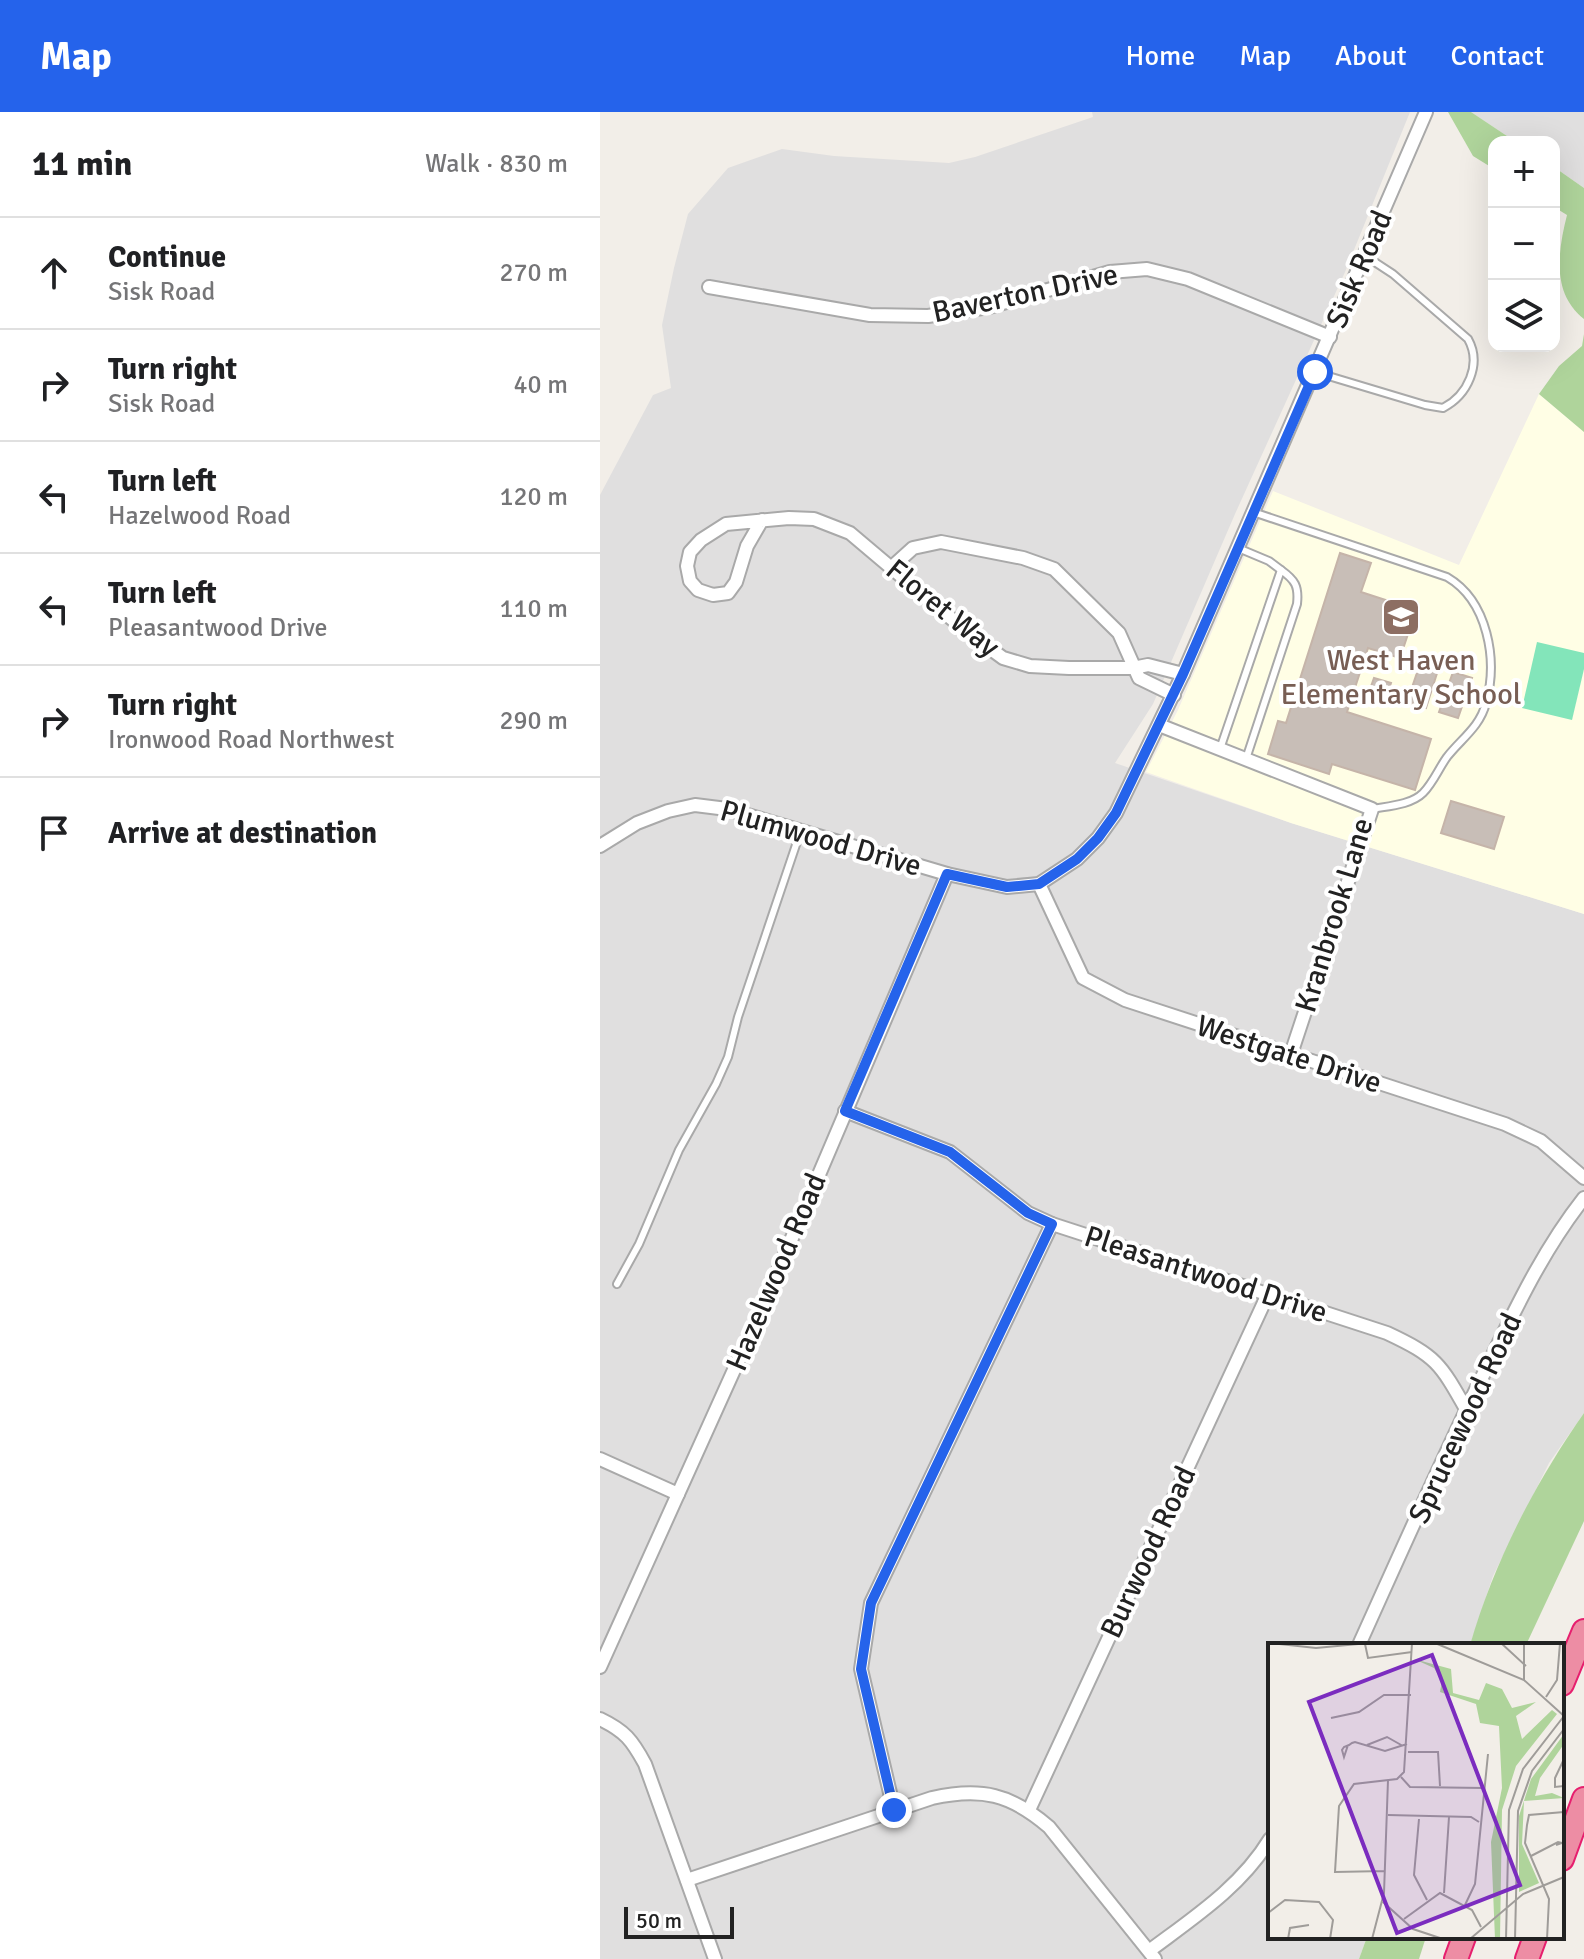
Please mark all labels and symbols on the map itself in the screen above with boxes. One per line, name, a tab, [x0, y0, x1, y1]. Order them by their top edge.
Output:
street label: Sisk Road	[1318, 205, 1401, 333]
street label: Baverton Drive	[929, 256, 1121, 331]
route start	[1297, 354, 1333, 390]
street label: Floret Way	[878, 551, 1007, 665]
school or university icon: West Haven Elementary School	[1380, 596, 1422, 638]
place label: West Haven Elementary School	[1280, 642, 1522, 713]
street label: Plumwood Drive	[716, 792, 926, 885]
street label: Kranbrook Lane	[1287, 813, 1382, 1017]
street label: Westgate Drive	[1192, 1007, 1386, 1102]
street label: Hazelwood Road	[718, 1168, 835, 1377]
street label: Pleasantwood Drive	[1080, 1218, 1332, 1331]
street label: Sprucewood Road	[1401, 1307, 1530, 1529]
street label: Burwood Road	[1093, 1460, 1204, 1644]
inset map	[1268, 1643, 1564, 1939]
route end	[876, 1792, 912, 1828]
scale bar	[624, 1903, 734, 1939]

